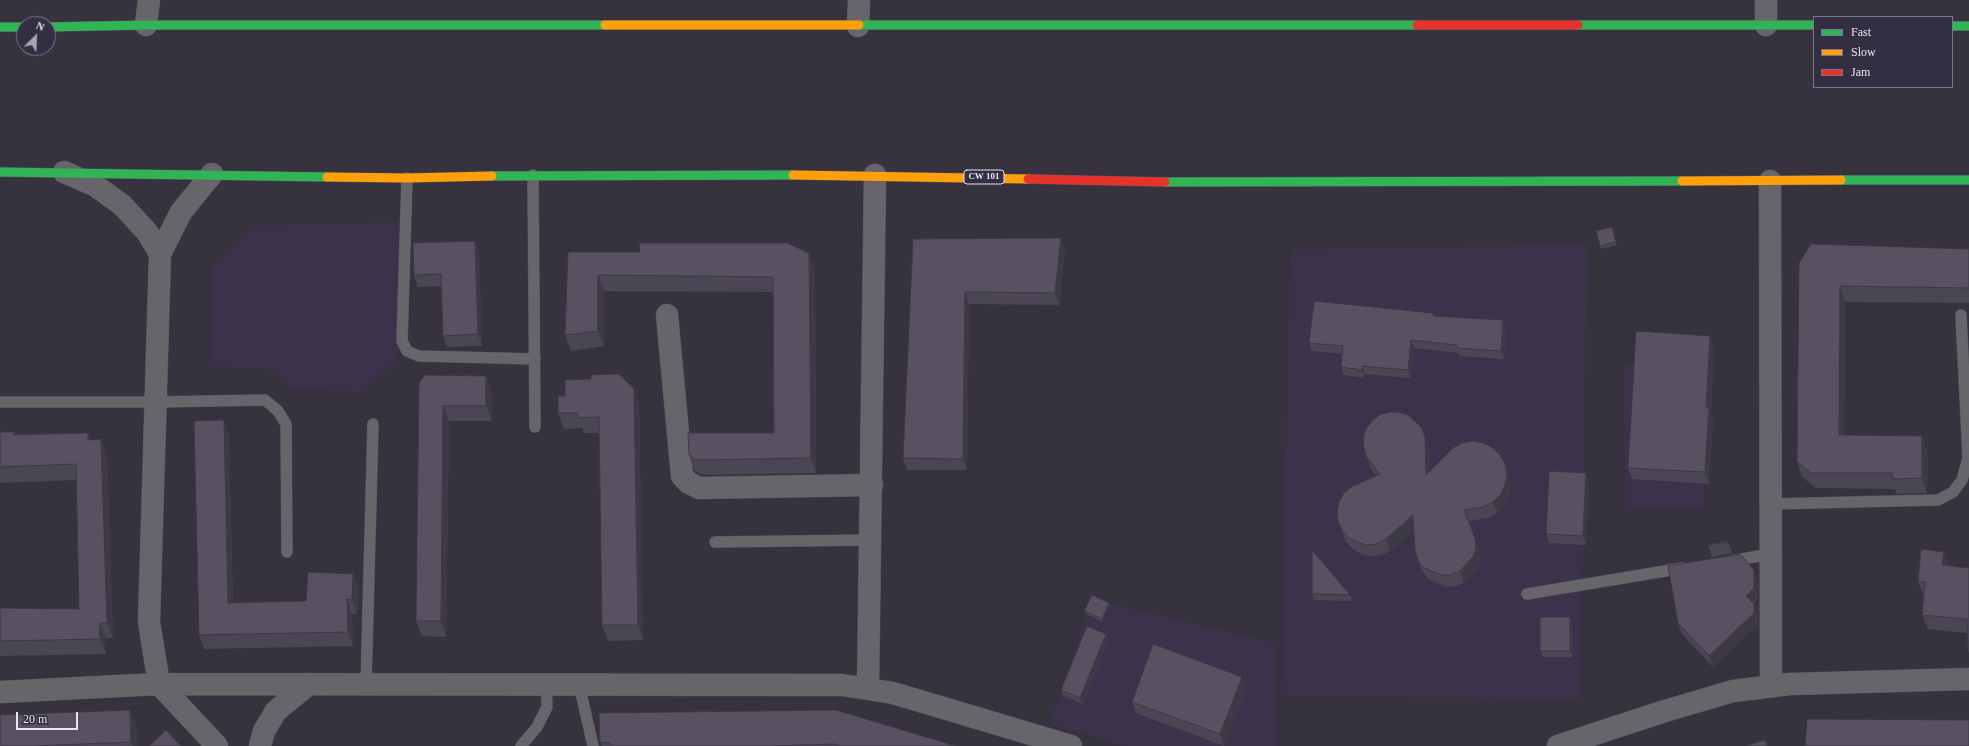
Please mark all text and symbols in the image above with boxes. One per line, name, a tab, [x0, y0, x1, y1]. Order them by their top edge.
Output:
north arrow	[16, 16, 56, 56]
legend	[1813, 16, 1953, 88]
text: N	[34, 19, 47, 33]
text: Fast	[1851, 25, 1871, 39]
text: Slow	[1851, 45, 1876, 59]
text: Jam	[1851, 65, 1870, 79]
road number: CW 101	[964, 170, 1004, 184]
scale bar	[18, 704, 80, 730]
text: 20 m	[23, 712, 47, 726]

